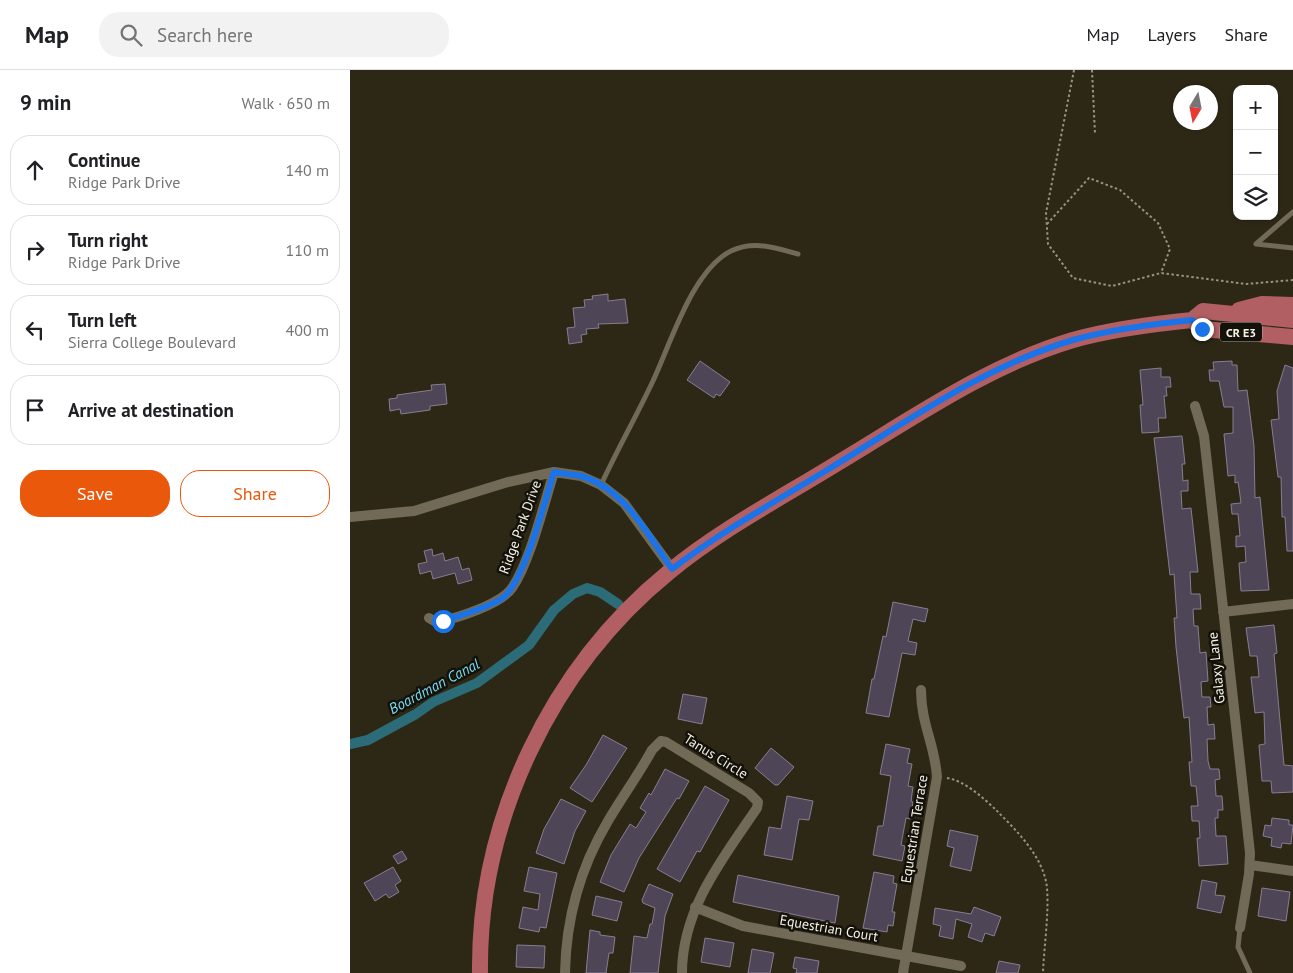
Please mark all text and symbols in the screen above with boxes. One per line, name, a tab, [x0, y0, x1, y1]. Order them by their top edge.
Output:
search box	[99, 12, 449, 57]
text: Map	[25, 19, 69, 50]
icon: search	[117, 21, 145, 49]
text: Search here	[157, 23, 253, 47]
text: Map	[1087, 23, 1119, 46]
text: Layers	[1147, 23, 1196, 46]
text: Share	[1224, 23, 1268, 46]
north arrow	[1173, 85, 1218, 130]
map controls	[1233, 85, 1278, 220]
button: +	[1233, 85, 1278, 130]
text: 9 min	[20, 89, 71, 116]
text: Walk · 650 m	[241, 93, 330, 113]
button: −	[1233, 130, 1278, 175]
text: Continue	[68, 148, 140, 172]
icon: ahead	[21, 156, 49, 184]
text: 140 m	[286, 160, 329, 180]
text: Ridge Park Drive	[68, 172, 180, 192]
button: layers	[1233, 175, 1278, 220]
text: Turn right	[68, 228, 148, 252]
icon: right	[21, 236, 49, 264]
text: 110 m	[286, 240, 329, 260]
text: Ridge Park Drive	[68, 252, 180, 272]
text: Turn left	[68, 308, 137, 332]
icon: left	[21, 316, 49, 344]
route end	[1191, 318, 1214, 341]
text: 400 m	[286, 320, 329, 340]
road number: CR E3	[1220, 322, 1262, 342]
text: Sierra College Boulevard	[68, 332, 236, 352]
icon: arrive	[21, 396, 49, 424]
text: Arrive at destination	[68, 398, 234, 422]
button: Save	[20, 470, 170, 517]
button: Share	[180, 470, 330, 517]
street label: Ridge Park Drive	[495, 478, 545, 576]
route start	[432, 610, 455, 633]
street label: Galaxy Lane	[1203, 631, 1229, 705]
water label: Boardman Canal	[385, 654, 483, 718]
street label: Tanus Circle	[681, 729, 751, 783]
street label: Equestrian Terrace	[897, 774, 931, 884]
street label: Equestrian Court	[778, 910, 880, 946]

